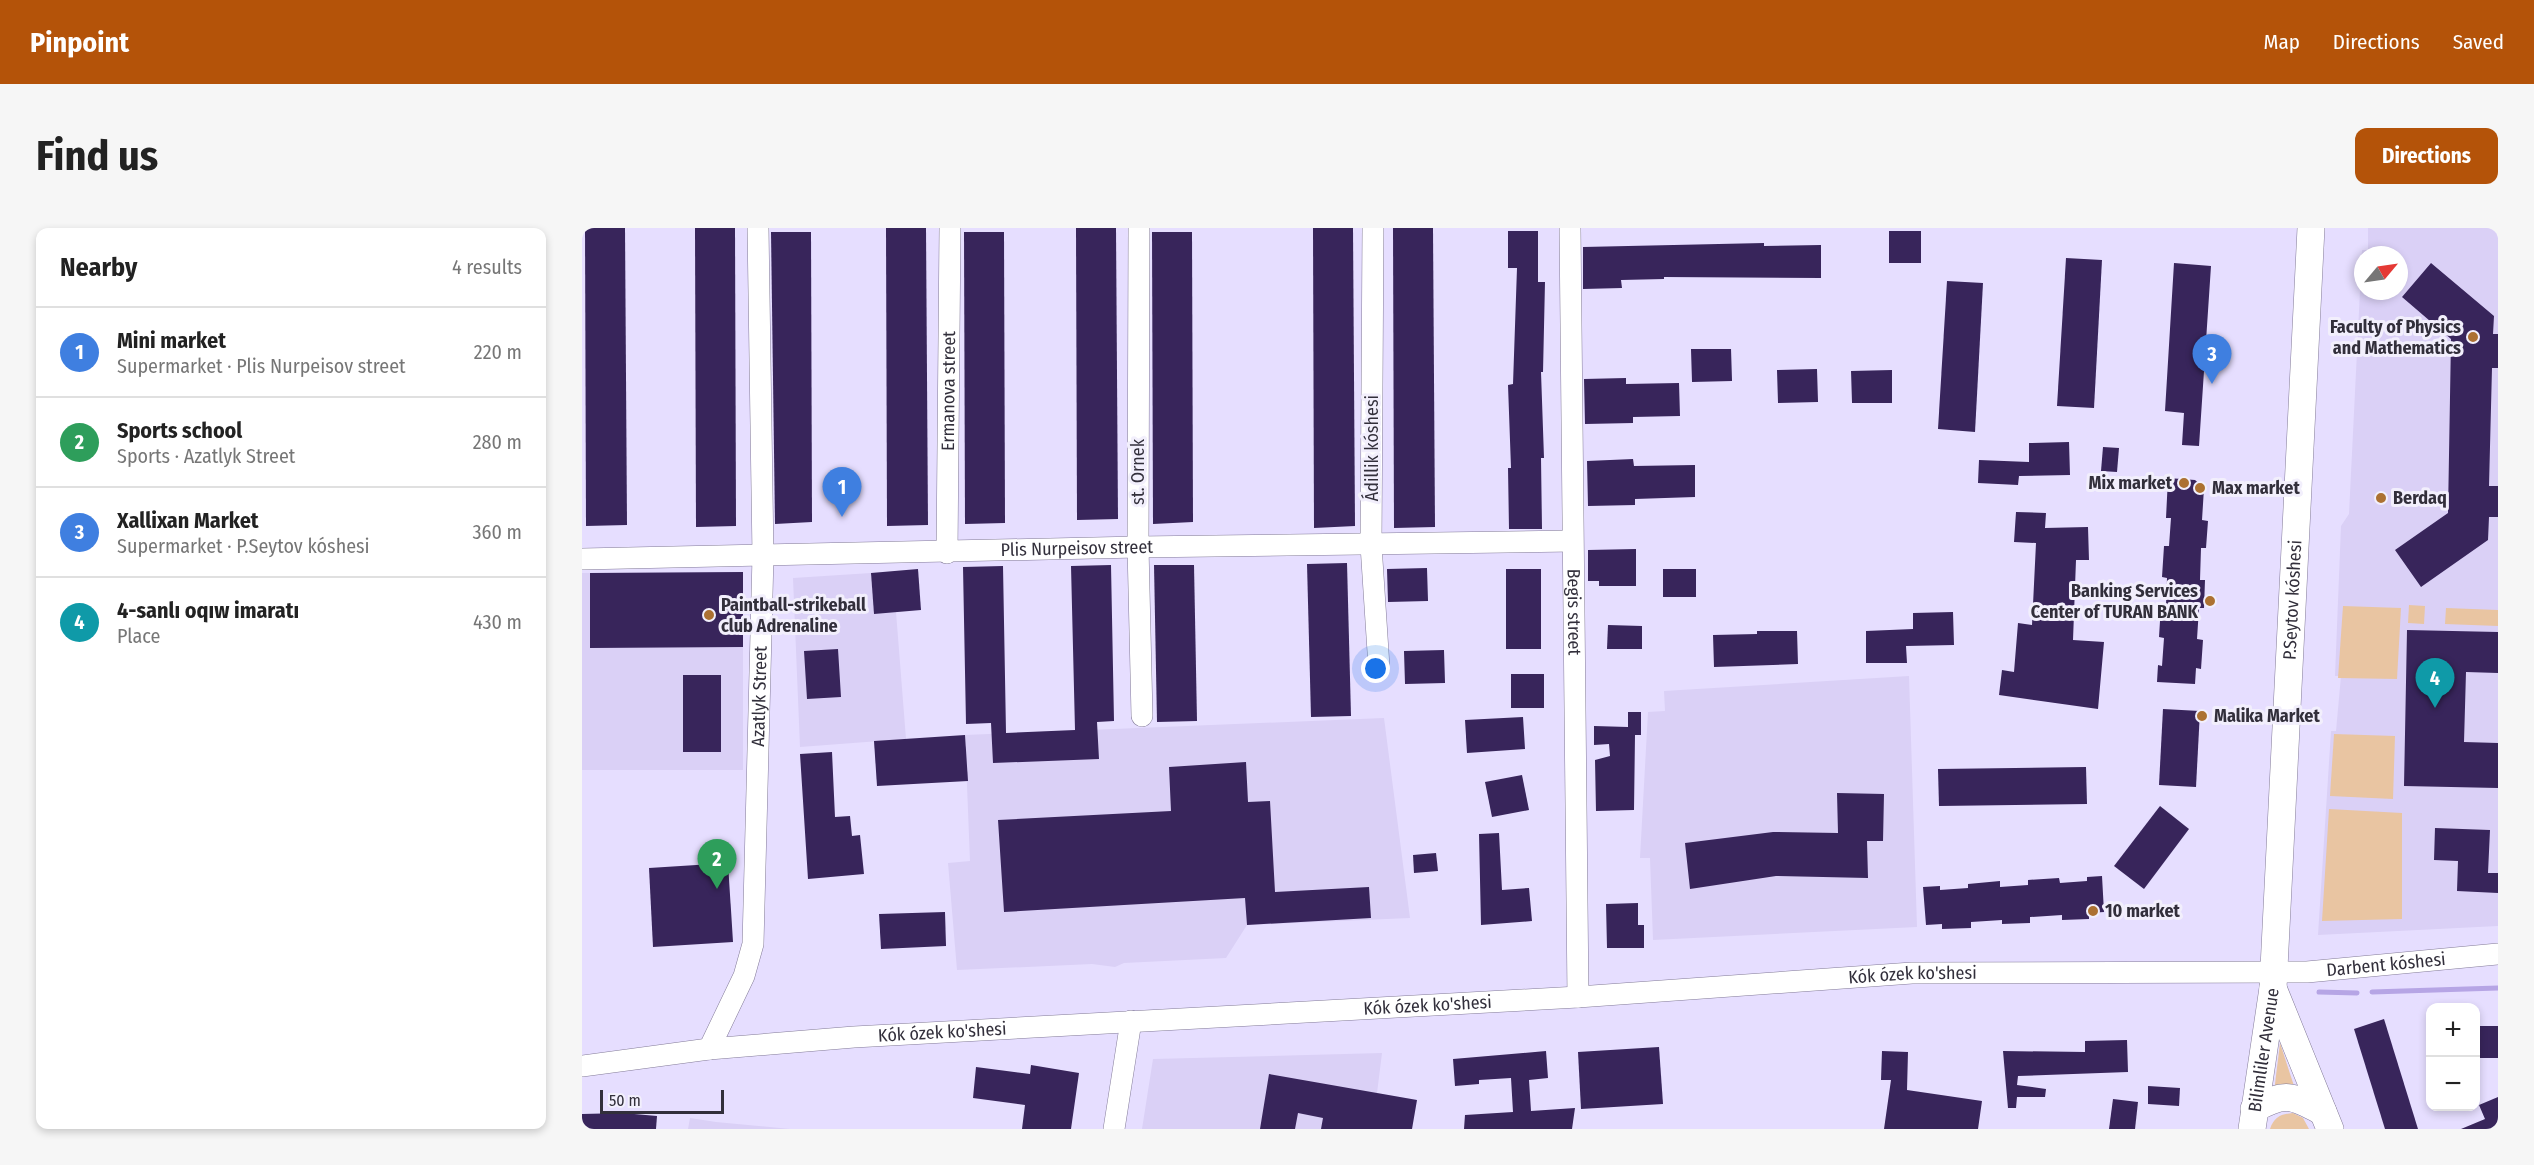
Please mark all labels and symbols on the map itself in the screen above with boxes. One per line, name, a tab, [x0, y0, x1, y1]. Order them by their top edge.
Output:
north arrow	[2354, 246, 2408, 300]
place label: Faculty of Physics and Mathematics	[2330, 316, 2461, 359]
marker: Faculty of Physics and Mathematics	[2466, 330, 2480, 344]
street label: Ermanova street	[937, 331, 960, 451]
pin: 3	[2192, 334, 2232, 384]
street label: Ádillik kóshesi	[1360, 395, 1383, 501]
street label: st. Ornek	[1127, 438, 1149, 505]
pin: 1	[822, 468, 862, 517]
place label: Mix market	[2089, 472, 2173, 494]
marker: Mix market	[2177, 476, 2191, 490]
place label: Max market	[2212, 477, 2300, 499]
marker: Max market	[2193, 481, 2207, 495]
place label: Berdaq	[2393, 487, 2447, 509]
marker: Berdaq	[2374, 491, 2388, 505]
street label: Plis Nurpeisov street	[1000, 536, 1153, 561]
street label: P.Seytov kóshesi	[2278, 539, 2306, 661]
street label: Begis street	[1563, 568, 1585, 656]
place label: Banking Services Center of TURAN BANK	[2031, 580, 2199, 623]
place label: Paintball-strikeball club Adrenaline	[721, 594, 866, 637]
marker: Banking Services Center of TURAN BANK	[2203, 594, 2217, 608]
marker: Paintball-strikeball club Adrenaline	[702, 608, 716, 622]
street label: Azatlyk Street	[747, 646, 772, 747]
your location	[1361, 654, 1390, 683]
pin: 4	[2416, 658, 2454, 708]
place label: Malika Market	[2214, 705, 2320, 727]
marker: Malika Market	[2195, 709, 2209, 723]
pin: 2	[698, 840, 736, 889]
place label: 10 market	[2105, 900, 2181, 922]
marker: 10 market	[2086, 904, 2100, 918]
street label: Darbent kóshesi	[2326, 948, 2447, 981]
street label: Kók ózek ko'shesi	[1848, 962, 1977, 989]
street label: Bilimliler Avenue	[2244, 986, 2284, 1113]
street label: Kók ózek ko'shesi	[1363, 991, 1492, 1020]
street label: Kók ózek ko'shesi	[877, 1018, 1007, 1047]
scale bar	[600, 1087, 724, 1114]

